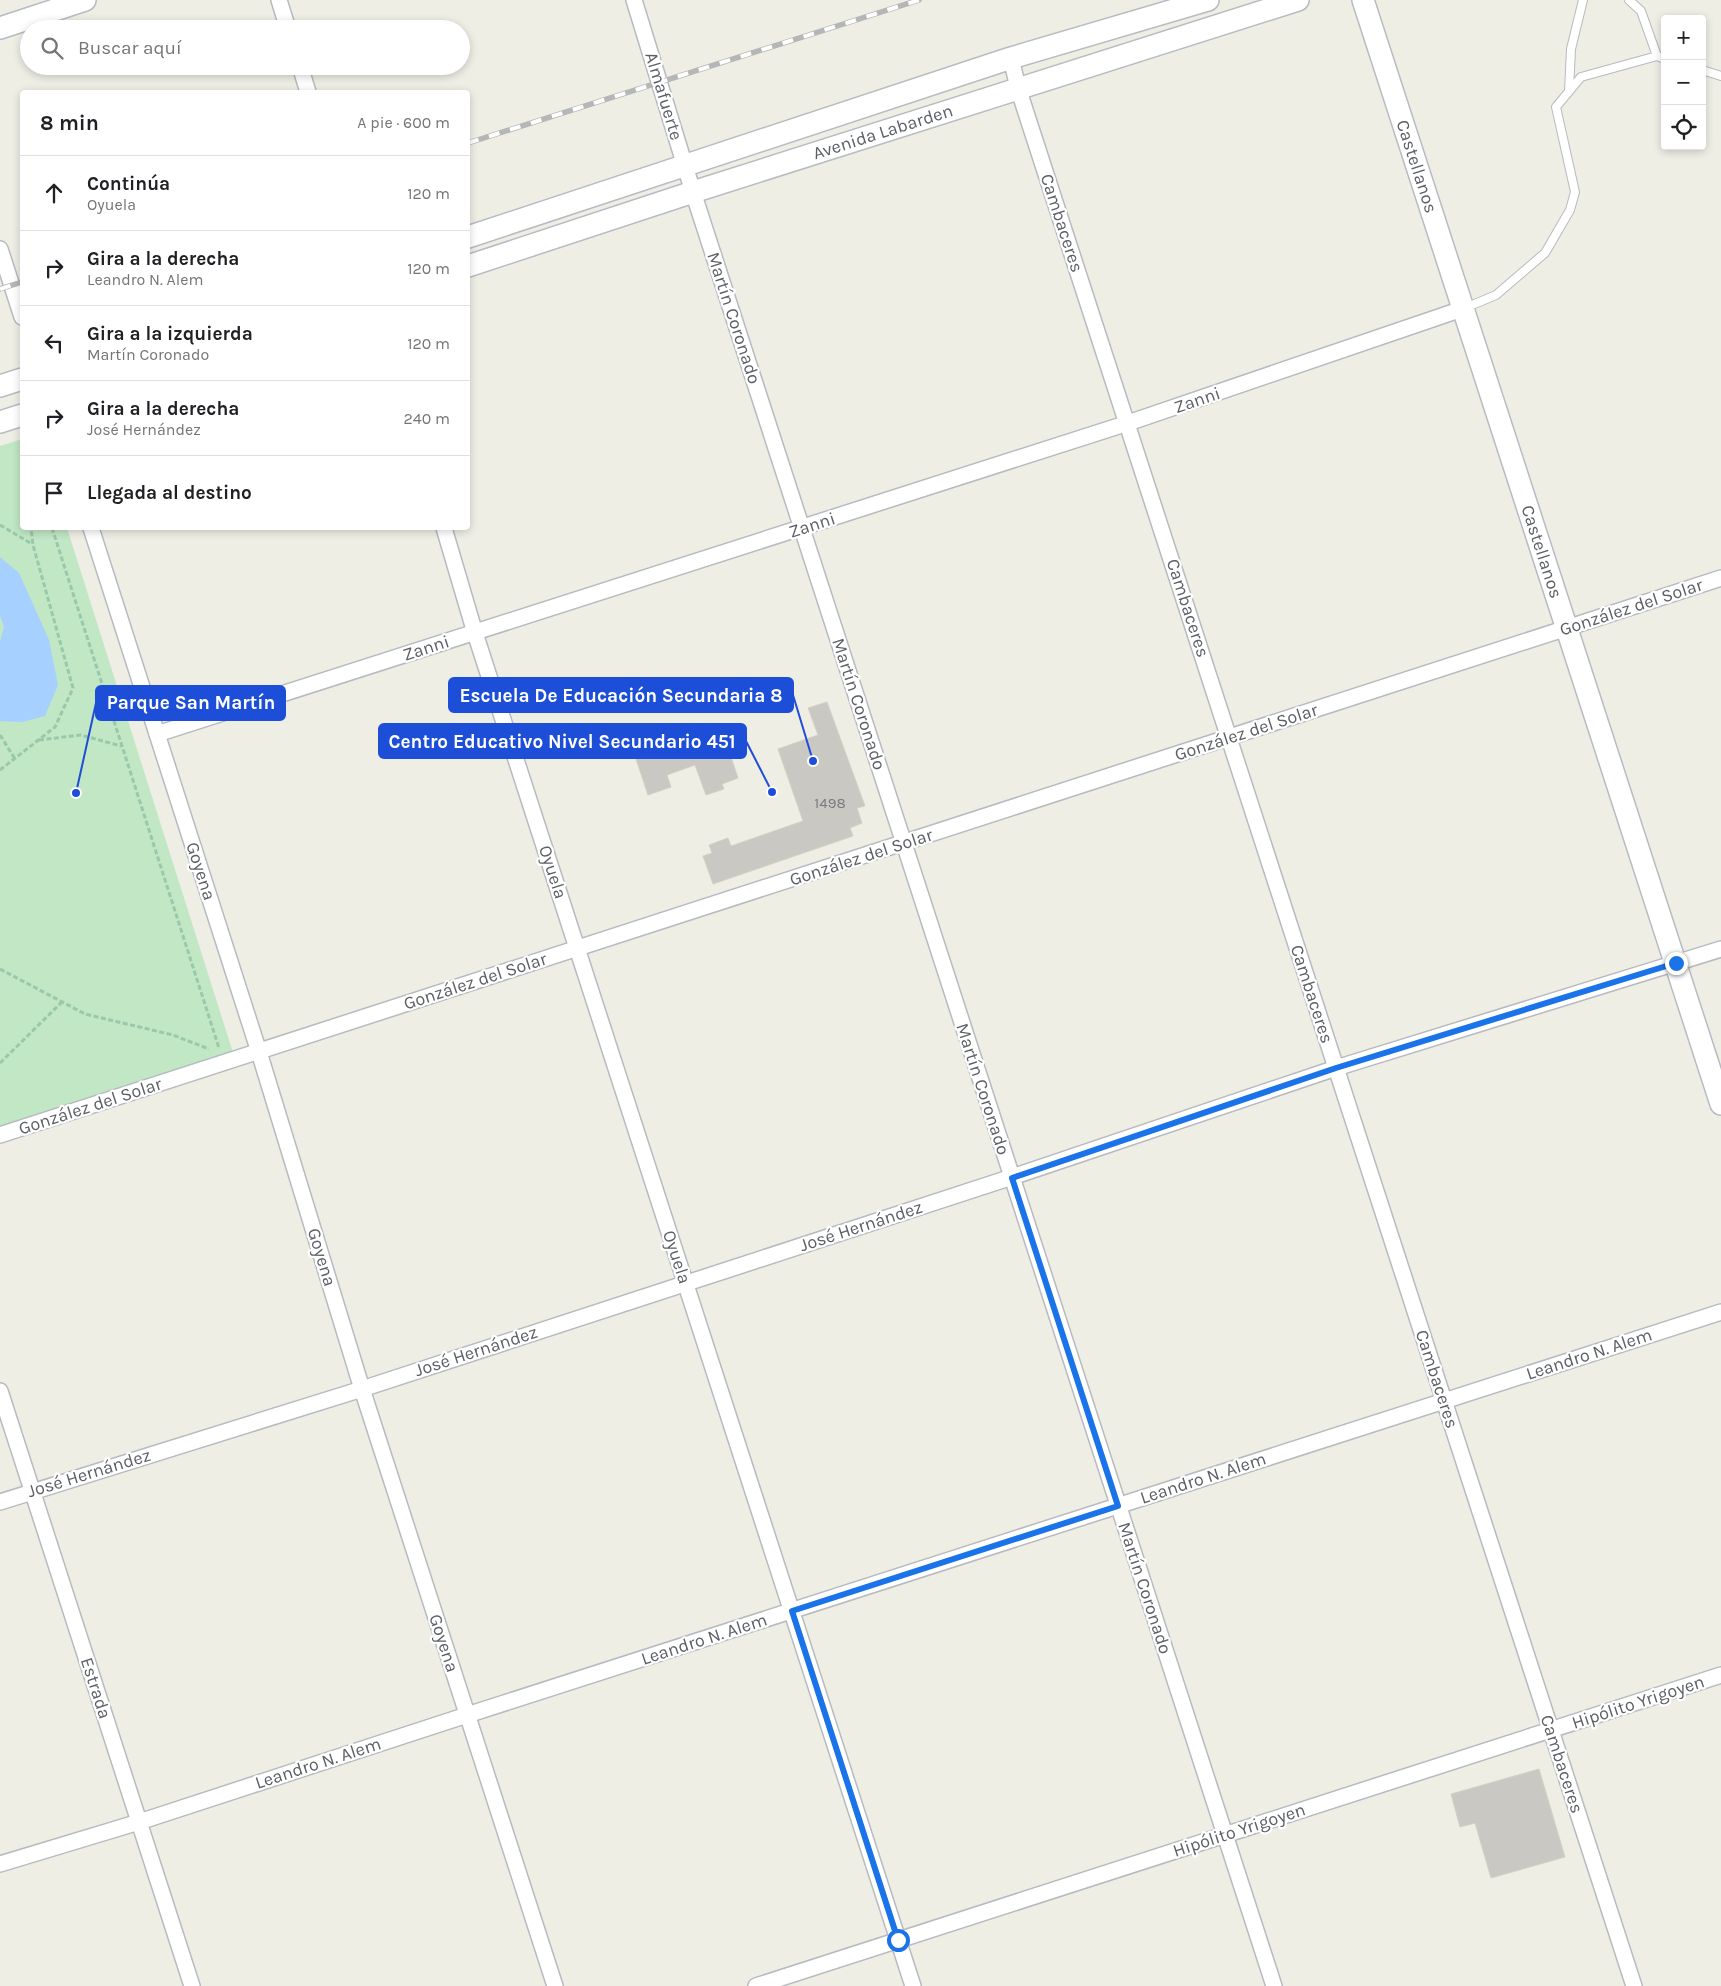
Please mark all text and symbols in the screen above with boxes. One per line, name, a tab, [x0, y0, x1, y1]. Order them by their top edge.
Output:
map controls	[1661, 15, 1706, 150]
button: +	[1661, 15, 1706, 60]
search box	[20, 20, 470, 75]
icon: search	[38, 34, 66, 62]
text: Buscar aquí	[78, 37, 182, 59]
street label: Almafuerte	[640, 49, 688, 143]
button: −	[1661, 60, 1706, 105]
street label: Avenida Labarden	[810, 99, 956, 164]
button: locate	[1661, 105, 1706, 150]
text: 8 min	[40, 111, 99, 135]
text: A pie · 600 m	[357, 113, 450, 132]
street label: Castellanos	[1392, 117, 1442, 216]
street label: Cambaceres	[1036, 171, 1088, 275]
text: Continúa	[87, 173, 170, 195]
icon: ahead	[40, 179, 68, 207]
text: 120 m	[407, 184, 450, 203]
text: Oyuela	[87, 195, 136, 214]
text: Gira a la derecha	[87, 248, 239, 270]
street label: Martín Coronado	[702, 249, 766, 387]
icon: right	[40, 254, 68, 282]
text: 120 m	[407, 259, 450, 278]
text: Leandro N. Alem	[87, 270, 203, 289]
text: Gira a la izquierda	[87, 323, 253, 345]
icon: left	[40, 329, 68, 357]
text: 120 m	[407, 334, 450, 353]
text: Martín Coronado	[87, 345, 209, 364]
street label: Zanni	[1171, 382, 1223, 418]
text: Gira a la derecha	[87, 398, 239, 420]
icon: right	[40, 404, 68, 432]
text: 240 m	[404, 409, 450, 428]
text: José Hernández	[87, 420, 201, 439]
icon: arrive	[40, 479, 68, 507]
text: Llegada al destino	[87, 482, 252, 504]
street label: Castellanos	[1517, 502, 1567, 601]
street label: Zanni	[786, 507, 838, 543]
street label: Cambaceres	[1162, 556, 1214, 660]
street label: González del Solar	[1557, 573, 1706, 641]
street label: Zanni	[400, 630, 452, 666]
street label: Martín Coronado	[827, 635, 891, 773]
callout: Escuela De Educación Secundaria 8	[449, 678, 793, 712]
text: Escuela De Educación Secundaria 8	[459, 685, 783, 707]
callout: Parque San Martín	[96, 686, 285, 720]
text: Parque San Martín	[107, 692, 275, 714]
street label: González del Solar	[1172, 698, 1321, 766]
callout: Centro Educativo Nivel Secundario 451	[379, 724, 746, 758]
text: Centro Educativo Nivel Secundario 451	[388, 731, 736, 753]
house number: 1498	[814, 794, 846, 812]
street label: González del Solar	[787, 823, 936, 891]
street label: Goyena	[181, 839, 221, 903]
street label: Oyuela	[534, 842, 572, 902]
street label: Cambaceres	[1286, 942, 1338, 1046]
street label: González del Solar	[401, 947, 550, 1015]
route end	[1665, 952, 1688, 975]
street label: Martín Coronado	[951, 1020, 1015, 1158]
street label: González del Solar	[16, 1072, 165, 1140]
street label: José Hernández	[797, 1196, 925, 1256]
street label: Goyena	[303, 1225, 341, 1289]
street label: Oyuela	[658, 1227, 696, 1287]
street label: José Hernández	[412, 1321, 540, 1381]
street label: Leandro N. Alem	[1523, 1323, 1655, 1385]
street label: Cambaceres	[1411, 1327, 1463, 1431]
street label: José Hernández	[25, 1444, 153, 1502]
street label: Leandro N. Alem	[1137, 1447, 1269, 1509]
street label: Martín Coronado	[1113, 1519, 1177, 1657]
street label: Leandro N. Alem	[638, 1608, 770, 1670]
street label: Goyena	[424, 1611, 464, 1675]
street label: Estrada	[76, 1654, 116, 1722]
street label: Hipólito Yrigoyen	[1569, 1670, 1707, 1734]
street label: Cambaceres	[1536, 1712, 1588, 1816]
street label: Leandro N. Alem	[252, 1732, 384, 1794]
street label: Hipólito Yrigoyen	[1170, 1798, 1308, 1862]
route start	[887, 1929, 910, 1952]

